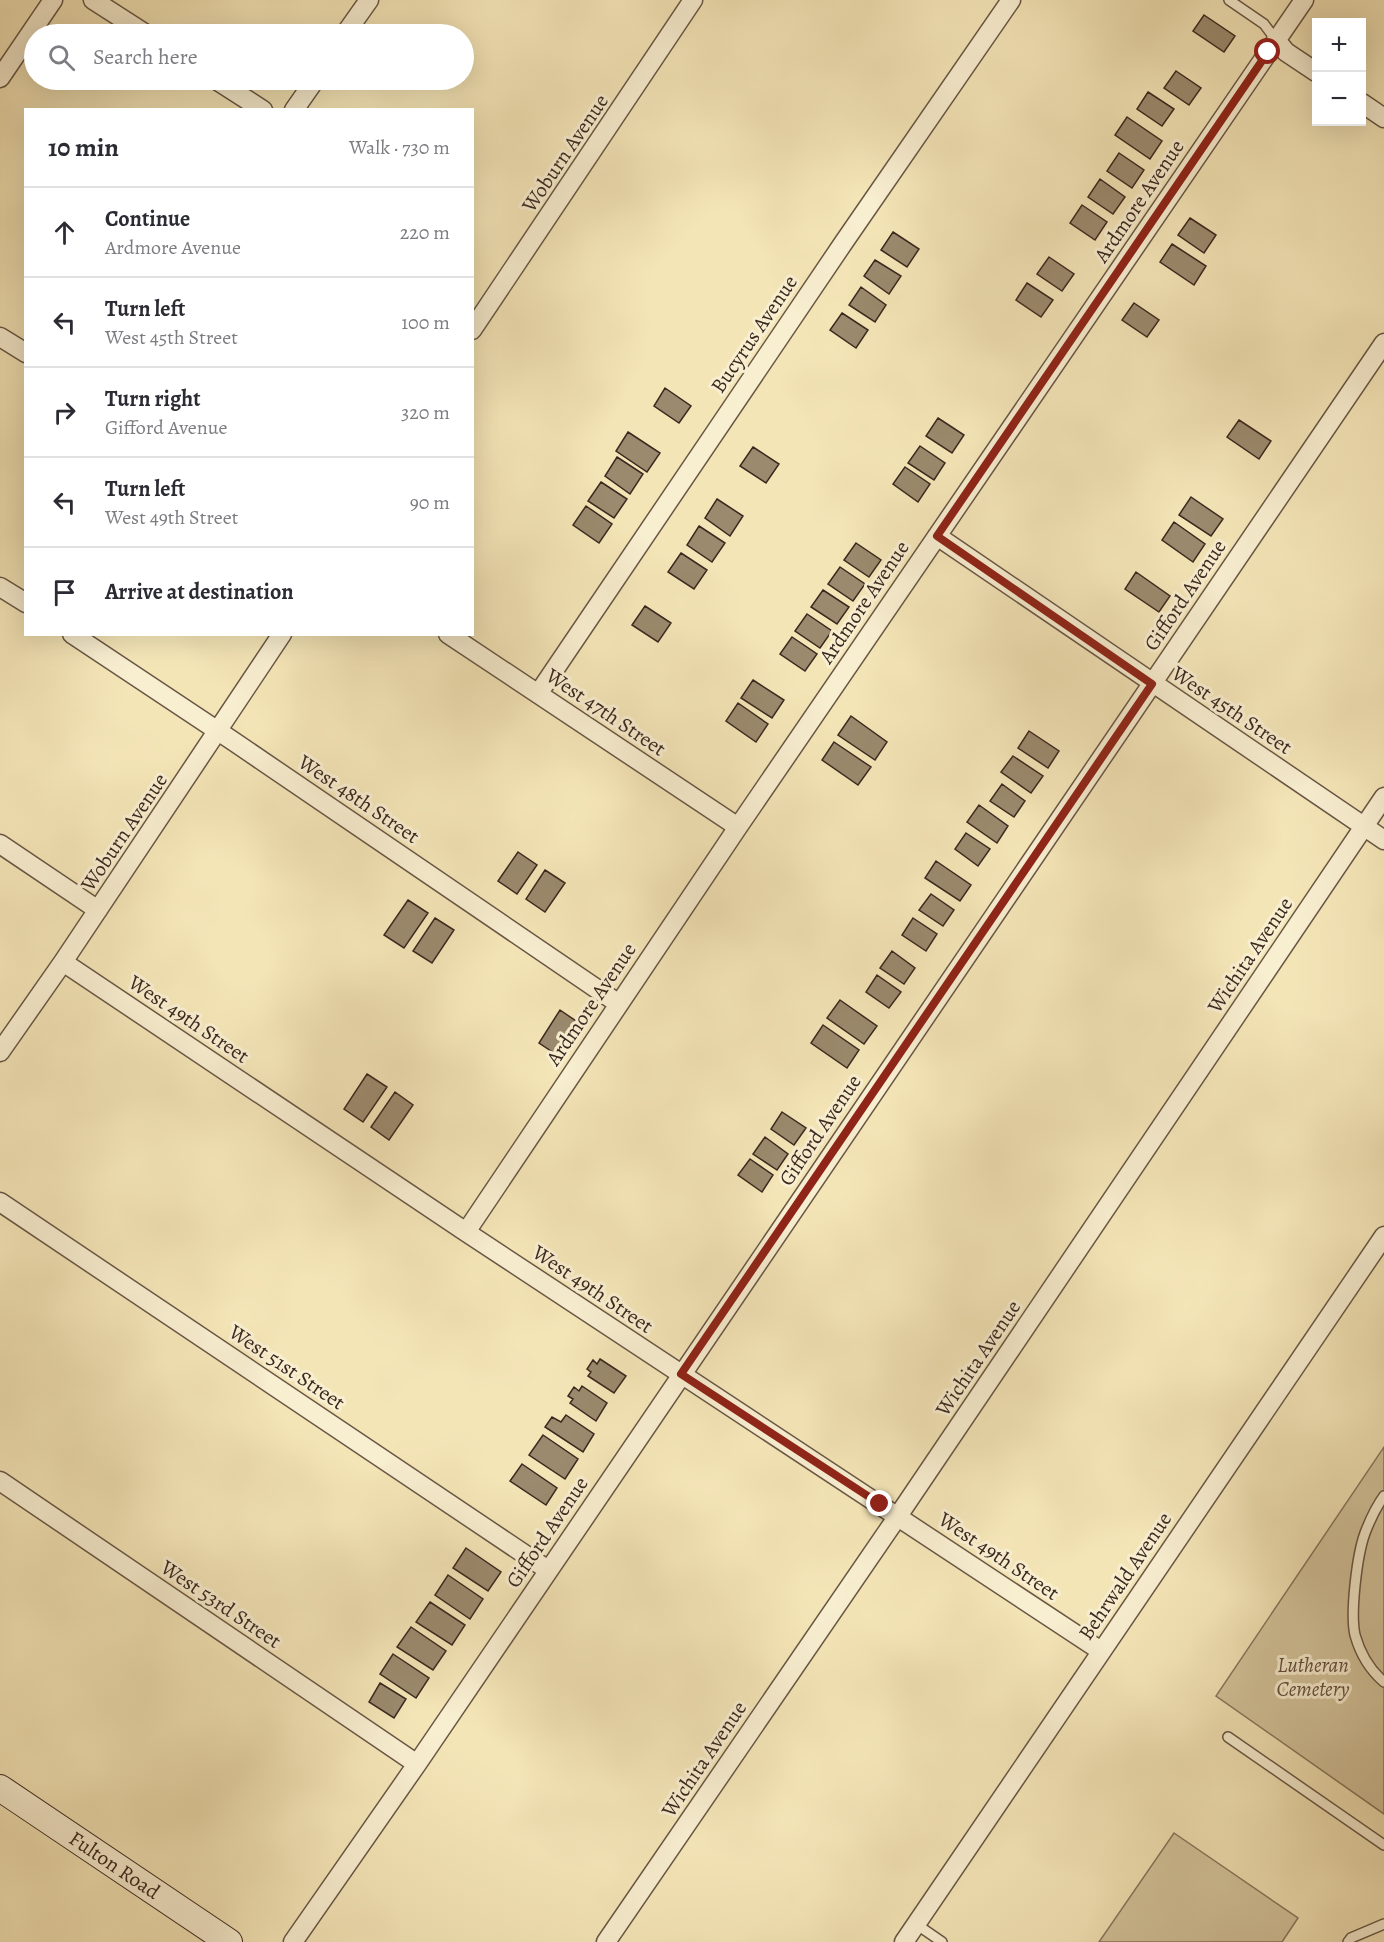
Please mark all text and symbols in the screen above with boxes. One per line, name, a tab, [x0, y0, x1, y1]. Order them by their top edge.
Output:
map controls	[1312, 18, 1366, 126]
button: +	[1312, 18, 1366, 72]
search box	[24, 24, 474, 90]
route start	[1254, 38, 1280, 64]
icon: search	[45, 41, 78, 74]
text: Search here	[93, 42, 198, 72]
button: −	[1312, 72, 1366, 126]
street label: Woburn Avenue	[515, 88, 615, 218]
text: 10 min	[48, 130, 119, 165]
text: Walk · 730 m	[349, 134, 450, 161]
street label: Ardmore Avenue	[1087, 134, 1191, 269]
text: Continue	[105, 204, 190, 234]
icon: ahead	[48, 216, 81, 249]
text: 220 m	[400, 219, 450, 246]
text: Ardmore Avenue	[105, 234, 241, 261]
street label: Bucyrus Avenue	[704, 269, 804, 399]
text: Turn left	[105, 294, 185, 324]
icon: left	[48, 306, 81, 339]
text: 100 m	[401, 309, 450, 336]
text: West 45th Street	[105, 324, 238, 351]
text: Turn right	[105, 384, 201, 414]
icon: right	[48, 396, 81, 429]
text: 320 m	[401, 399, 450, 426]
text: Gifford Avenue	[105, 414, 228, 441]
text: Turn left	[105, 474, 185, 504]
icon: left	[48, 486, 81, 519]
text: 90 m	[410, 489, 450, 516]
text: West 49th Street	[105, 504, 238, 531]
street label: Gifford Avenue	[1137, 534, 1233, 656]
street label: Ardmore Avenue	[812, 535, 916, 670]
icon: arrive	[48, 576, 81, 609]
text: Arrive at destination	[105, 577, 294, 607]
street label: West 45th Street	[1166, 659, 1298, 761]
street label: West 47th Street	[540, 661, 672, 763]
street label: West 48th Street	[292, 748, 425, 850]
street label: Woburn Avenue	[74, 767, 174, 897]
street label: Wichita Avenue	[1200, 892, 1299, 1019]
street label: Ardmore Avenue	[539, 937, 643, 1072]
street label: West 49th Street	[122, 968, 255, 1070]
street label: Gifford Avenue	[772, 1069, 868, 1191]
street label: West 49th Street	[526, 1238, 659, 1340]
street label: Wichita Avenue	[928, 1295, 1027, 1422]
street label: West 51st Street	[223, 1317, 351, 1416]
street label: Gifford Avenue	[499, 1471, 595, 1593]
route end	[866, 1490, 892, 1516]
street label: West 49th Street	[932, 1505, 1065, 1607]
street label: Behrwald Avenue	[1072, 1507, 1178, 1645]
street label: West 53rd Street	[154, 1553, 287, 1655]
park label: Lutheran Cemetery	[1277, 1651, 1349, 1703]
street label: Wichita Avenue	[654, 1696, 753, 1823]
street label: Fulton Road	[64, 1824, 166, 1906]

